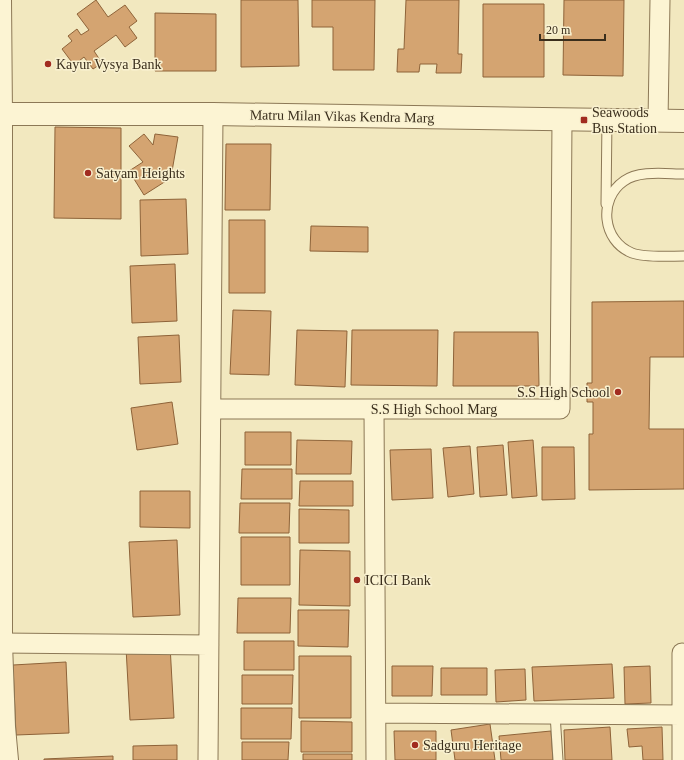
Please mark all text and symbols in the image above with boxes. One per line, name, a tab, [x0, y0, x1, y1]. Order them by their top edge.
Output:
scale bar	[540, 16, 605, 42]
text: 20 m	[546, 23, 571, 37]
place label: Kayur Vysya Bank	[56, 57, 162, 72]
marker: Kayur Vysya Bank	[43, 59, 53, 69]
place label: Seawoods Bus Station	[592, 105, 657, 136]
street label: Matru Milan Vikas Kendra Marg	[250, 107, 434, 126]
marker: Seawoods Bus Station	[579, 115, 589, 125]
place label: Satyam Heights	[96, 166, 185, 181]
marker: Satyam Heights	[83, 168, 93, 178]
place label: S.S High School	[517, 385, 610, 400]
marker: S.S High School	[613, 387, 623, 397]
street label: S.S High School Marg	[371, 402, 497, 417]
place label: ICICI Bank	[365, 573, 431, 588]
marker: ICICI Bank	[352, 575, 362, 585]
place label: Sadguru Heritage	[423, 738, 521, 753]
marker: Sadguru Heritage	[410, 740, 420, 750]

